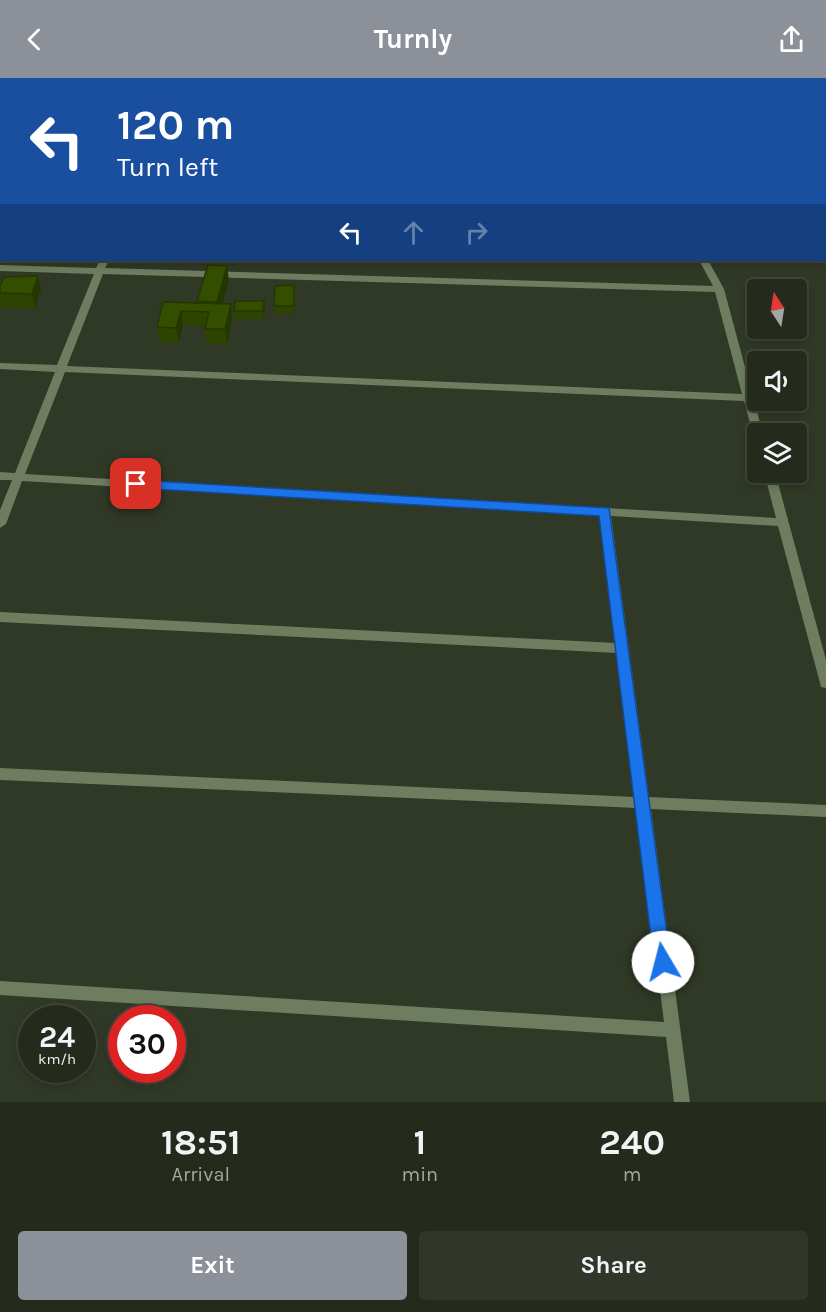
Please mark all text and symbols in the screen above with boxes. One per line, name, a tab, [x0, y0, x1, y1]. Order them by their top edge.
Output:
icon: back	[18, 23, 51, 56]
text: Turnly	[374, 23, 452, 55]
icon: share	[775, 23, 808, 56]
text: 120 m	[117, 100, 234, 150]
icon: left	[18, 102, 96, 180]
text: Turn left	[117, 151, 218, 183]
icon: left	[334, 216, 367, 249]
icon: ahead	[397, 216, 430, 249]
icon: right	[460, 216, 493, 249]
north arrow	[747, 279, 807, 339]
map controls	[747, 279, 807, 483]
button: sound	[747, 351, 807, 411]
button: layers	[747, 423, 807, 483]
pin	[110, 458, 161, 509]
icon: arrive	[119, 467, 152, 500]
position arrow	[631, 930, 695, 994]
speed limit sign: 30	[108, 1005, 186, 1083]
text: 24	[39, 1019, 75, 1055]
text: km/h	[38, 1050, 76, 1068]
text: 18:51	[161, 1121, 241, 1163]
text: 1	[413, 1121, 426, 1163]
text: 240	[599, 1121, 665, 1163]
text: Arrival	[171, 1163, 230, 1186]
text: min	[401, 1163, 438, 1186]
text: m	[623, 1163, 641, 1186]
button: Exit	[18, 1231, 407, 1300]
button: Share	[419, 1231, 808, 1300]

